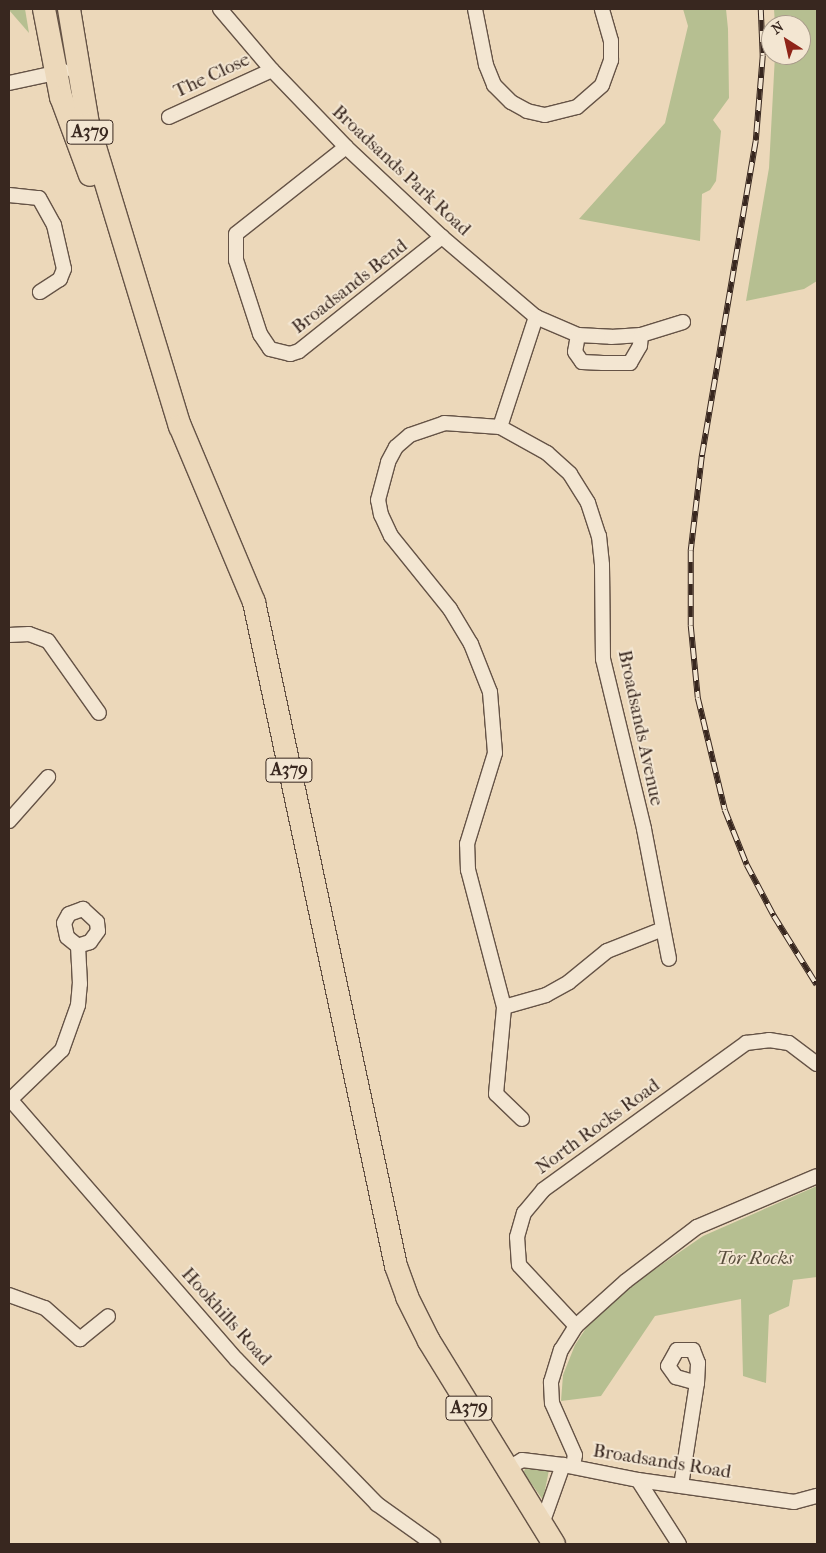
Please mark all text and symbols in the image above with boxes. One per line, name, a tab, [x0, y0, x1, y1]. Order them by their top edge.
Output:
north arrow	[761, 15, 811, 65]
text: N	[768, 18, 787, 38]
street label: The Close	[170, 49, 254, 103]
street label: Broadsands Park Road	[327, 101, 475, 241]
road number: A379	[66, 116, 114, 148]
street label: Broadsands Bend	[288, 235, 412, 339]
street label: Broadsands Avenue	[612, 648, 668, 808]
road number: A379	[265, 754, 313, 786]
street label: North Rocks Road	[531, 1074, 665, 1180]
park label: Tor Rocks	[717, 1248, 793, 1270]
street label: Hookhills Road	[176, 1263, 276, 1371]
road number: A379	[445, 1392, 493, 1424]
street label: Broadsands Road	[591, 1440, 733, 1484]

